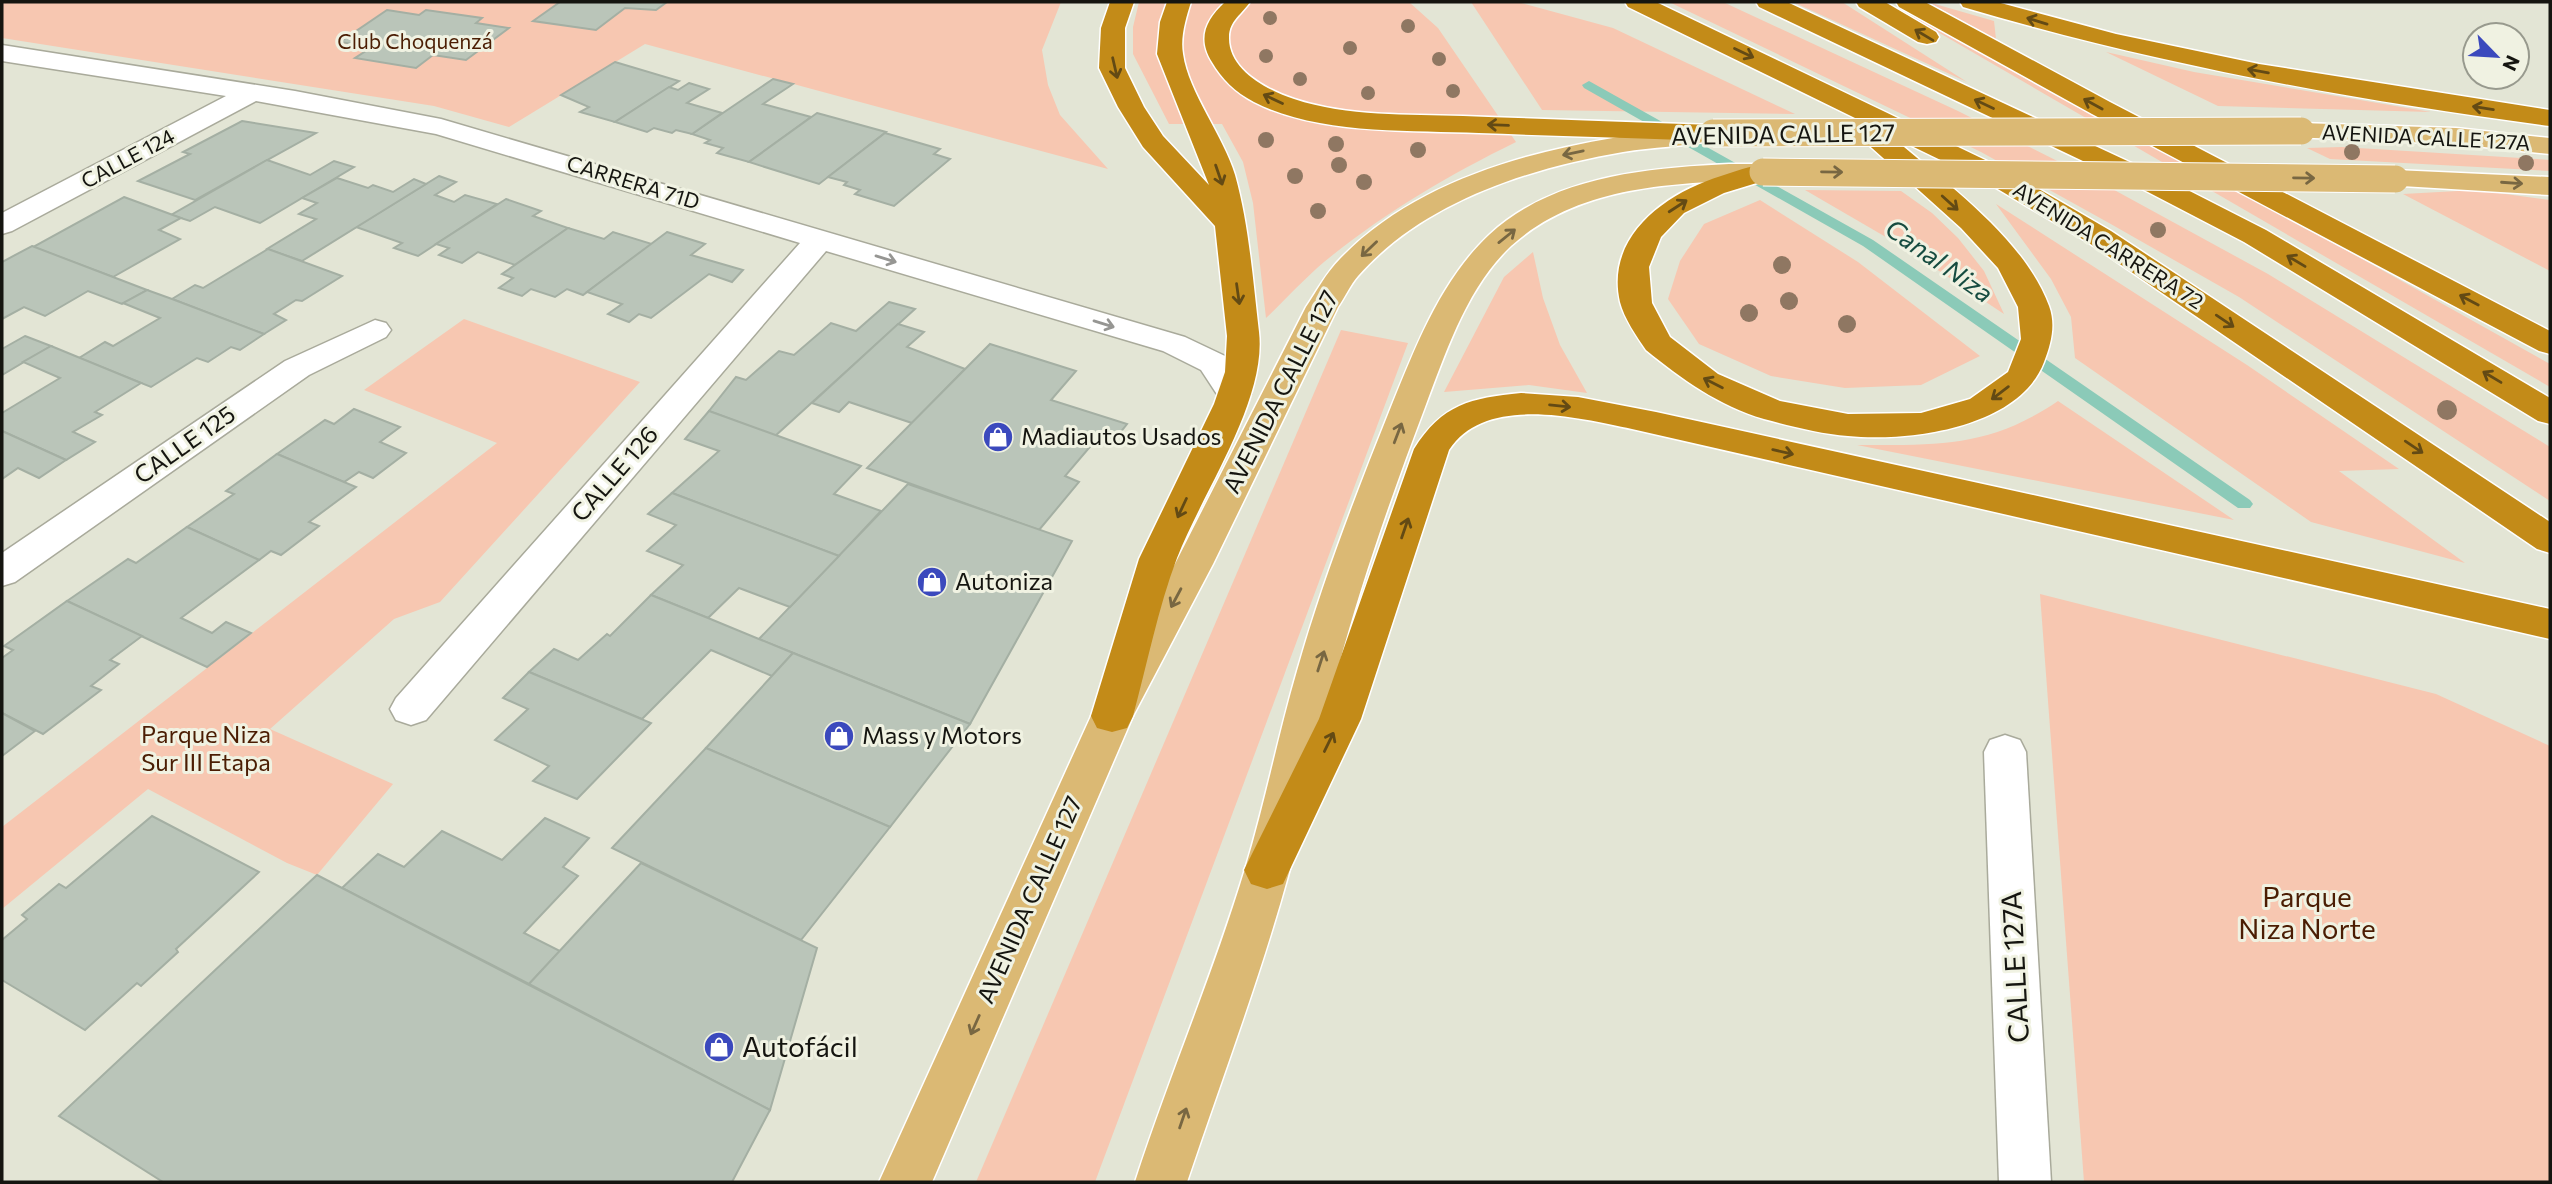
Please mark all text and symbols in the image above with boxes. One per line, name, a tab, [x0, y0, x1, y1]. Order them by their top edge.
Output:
one-way arrow	[2026, 14, 2048, 27]
north arrow	[2461, 21, 2531, 91]
park label: Club Choquenzá	[337, 28, 493, 53]
one-way arrow	[1915, 28, 1935, 42]
one-way arrow	[1733, 46, 1754, 60]
text: N	[2498, 52, 2525, 75]
one-way arrow	[1109, 56, 1122, 78]
one-way arrow	[2247, 64, 2270, 77]
one-way arrow	[1263, 92, 1285, 105]
one-way arrow	[1974, 97, 1995, 111]
one-way arrow	[2084, 97, 2104, 111]
one-way arrow	[2472, 101, 2495, 114]
street label: AVENIDA CALLE 127	[1671, 117, 1895, 150]
one-way arrow	[1487, 119, 1510, 132]
street label: AVENIDA CALLE 127A	[2321, 119, 2531, 154]
street label: CALLE 124	[76, 122, 179, 193]
one-way arrow	[1562, 147, 1585, 161]
street label: CARRERA 71D	[564, 149, 703, 214]
one-way arrow	[1214, 163, 1227, 185]
one-way arrow	[1820, 165, 1843, 179]
one-way arrow	[2292, 171, 2315, 185]
street label: AVENIDA CARRERA 72	[2009, 176, 2209, 314]
one-way arrow	[2501, 177, 2524, 190]
one-way arrow	[1941, 195, 1959, 211]
one-way arrow	[1668, 199, 1687, 214]
water label: Canal Niza	[1880, 211, 2000, 308]
one-way arrow	[1498, 228, 1516, 243]
one-way arrow	[1361, 240, 1378, 257]
one-way arrow	[874, 253, 896, 266]
one-way arrow	[2287, 254, 2307, 268]
one-way arrow	[1232, 282, 1245, 305]
street label: AVENIDA CALLE 127	[1216, 285, 1343, 498]
one-way arrow	[2459, 293, 2479, 307]
one-way arrow	[2215, 314, 2234, 328]
one-way arrow	[1092, 318, 1114, 331]
one-way arrow	[2482, 370, 2502, 384]
one-way arrow	[1703, 375, 1724, 389]
one-way arrow	[1991, 386, 2009, 401]
street label: CALLE 125	[128, 398, 240, 489]
one-way arrow	[1548, 400, 1571, 413]
street label: CALLE 126	[564, 419, 663, 527]
shop icon: Madiautos Usados	[981, 420, 1015, 454]
place label: Madiautos Usados	[1021, 421, 1221, 450]
one-way arrow	[1393, 422, 1406, 444]
one-way arrow	[2404, 440, 2423, 454]
one-way arrow	[1771, 445, 1794, 459]
one-way arrow	[1174, 497, 1188, 518]
one-way arrow	[1399, 517, 1412, 539]
shop icon: Autoniza	[915, 565, 949, 599]
place label: Autoniza	[955, 566, 1053, 595]
one-way arrow	[1168, 588, 1182, 608]
one-way arrow	[1316, 651, 1328, 673]
park label: Parque Niza Sur III Etapa	[141, 719, 271, 776]
shop icon: Mass y Motors	[822, 719, 856, 753]
place label: Mass y Motors	[862, 720, 1022, 749]
one-way arrow	[1322, 732, 1336, 753]
street label: AVENIDA CALLE 127	[970, 791, 1087, 1008]
park label: Parque Niza Norte	[2238, 879, 2376, 945]
street label: CALLE 127A	[1993, 890, 2035, 1044]
one-way arrow	[968, 1014, 981, 1035]
place label: Autofácil	[742, 1029, 858, 1063]
shop icon: Autofácil	[702, 1030, 736, 1064]
one-way arrow	[1177, 1107, 1190, 1129]

